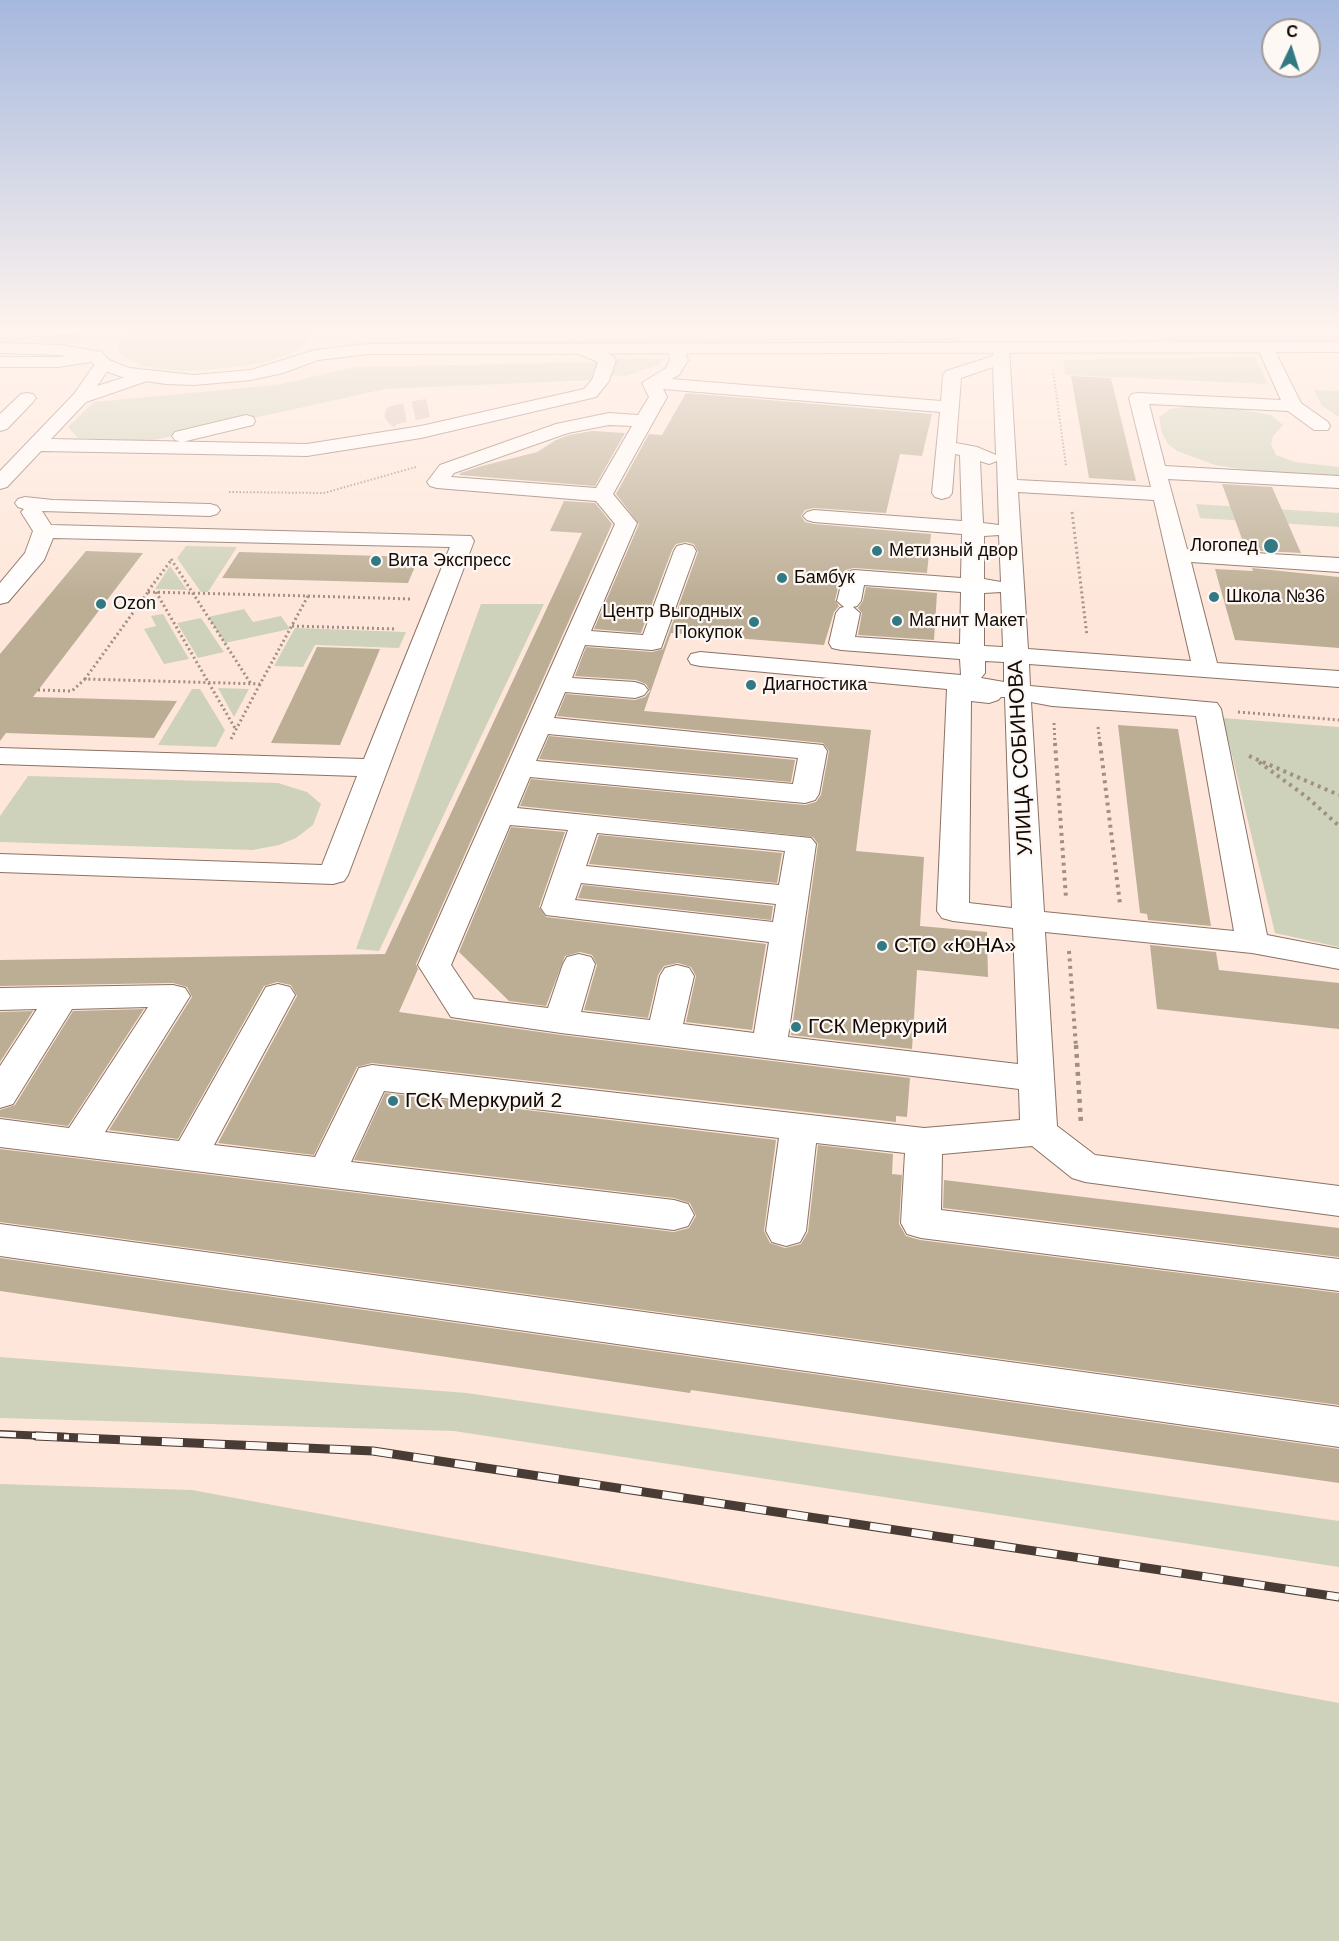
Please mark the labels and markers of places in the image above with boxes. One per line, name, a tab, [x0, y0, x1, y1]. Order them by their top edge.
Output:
place label: Логопед	[1190, 535, 1258, 557]
marker: Логопед	[1262, 537, 1280, 555]
place label: Метизный двор	[889, 540, 1018, 562]
marker: Метизный двор	[870, 544, 884, 558]
place label: Вита Экспресс	[388, 550, 511, 572]
marker: Вита Экспресс	[369, 554, 383, 568]
place label: Бамбук	[794, 567, 855, 589]
marker: Бамбук	[775, 571, 789, 585]
place label: Школа №36	[1226, 586, 1325, 608]
marker: Школа №36	[1207, 590, 1221, 604]
place label: Ozon	[113, 593, 156, 615]
marker: Ozon	[94, 597, 108, 611]
place label: Центр Выгодных Покупок	[602, 601, 742, 644]
place label: Магнит Макет	[909, 610, 1025, 632]
marker: Магнит Макет	[890, 614, 904, 628]
marker: Центр Выгодных Покупок	[747, 615, 761, 629]
place label: Диагностика	[763, 674, 867, 696]
marker: Диагностика	[744, 678, 758, 692]
place label: СТО «ЮНА»	[894, 933, 1016, 959]
marker: СТО «ЮНА»	[875, 939, 889, 953]
place label: ГСК Меркурий	[808, 1014, 948, 1040]
marker: ГСК Меркурий	[789, 1020, 803, 1034]
place label: ГСК Меркурий 2	[405, 1088, 562, 1114]
marker: ГСК Меркурий 2	[386, 1094, 400, 1108]

